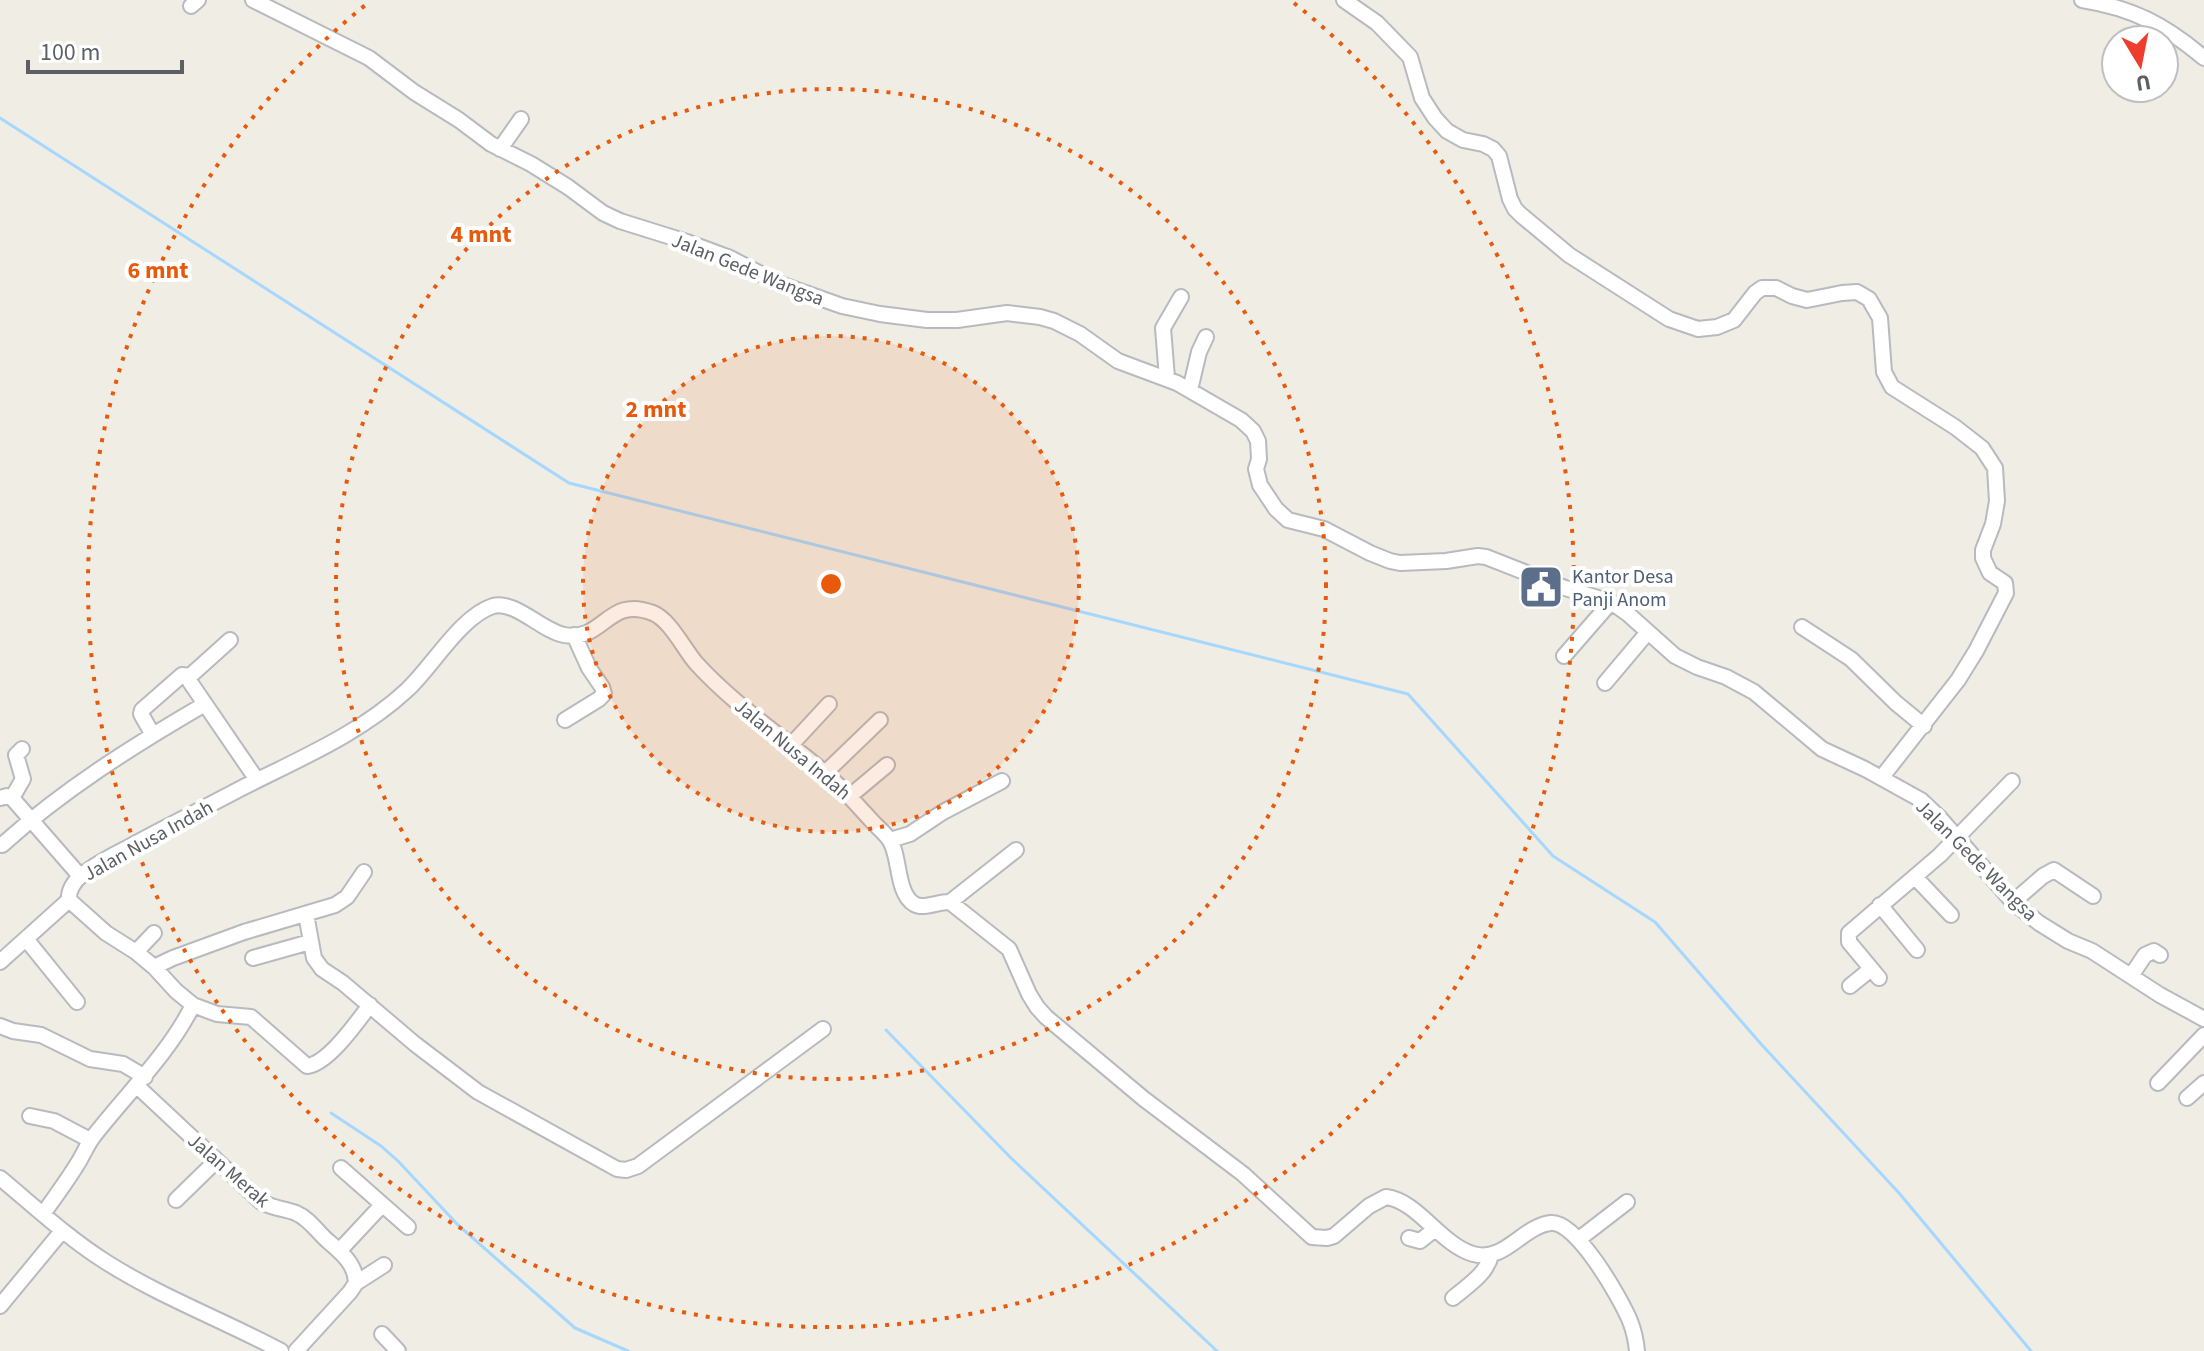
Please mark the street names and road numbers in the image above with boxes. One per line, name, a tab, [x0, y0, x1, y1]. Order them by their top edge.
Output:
street label: Jalan Gede Wangsa	[667, 227, 828, 313]
street label: Jalan Nusa Indah	[728, 693, 857, 807]
street label: Jalan Nusa Indah	[79, 794, 218, 888]
street label: Jalan Gede Wangsa	[1909, 794, 2043, 928]
street label: Jalan Merak	[181, 1127, 276, 1214]

